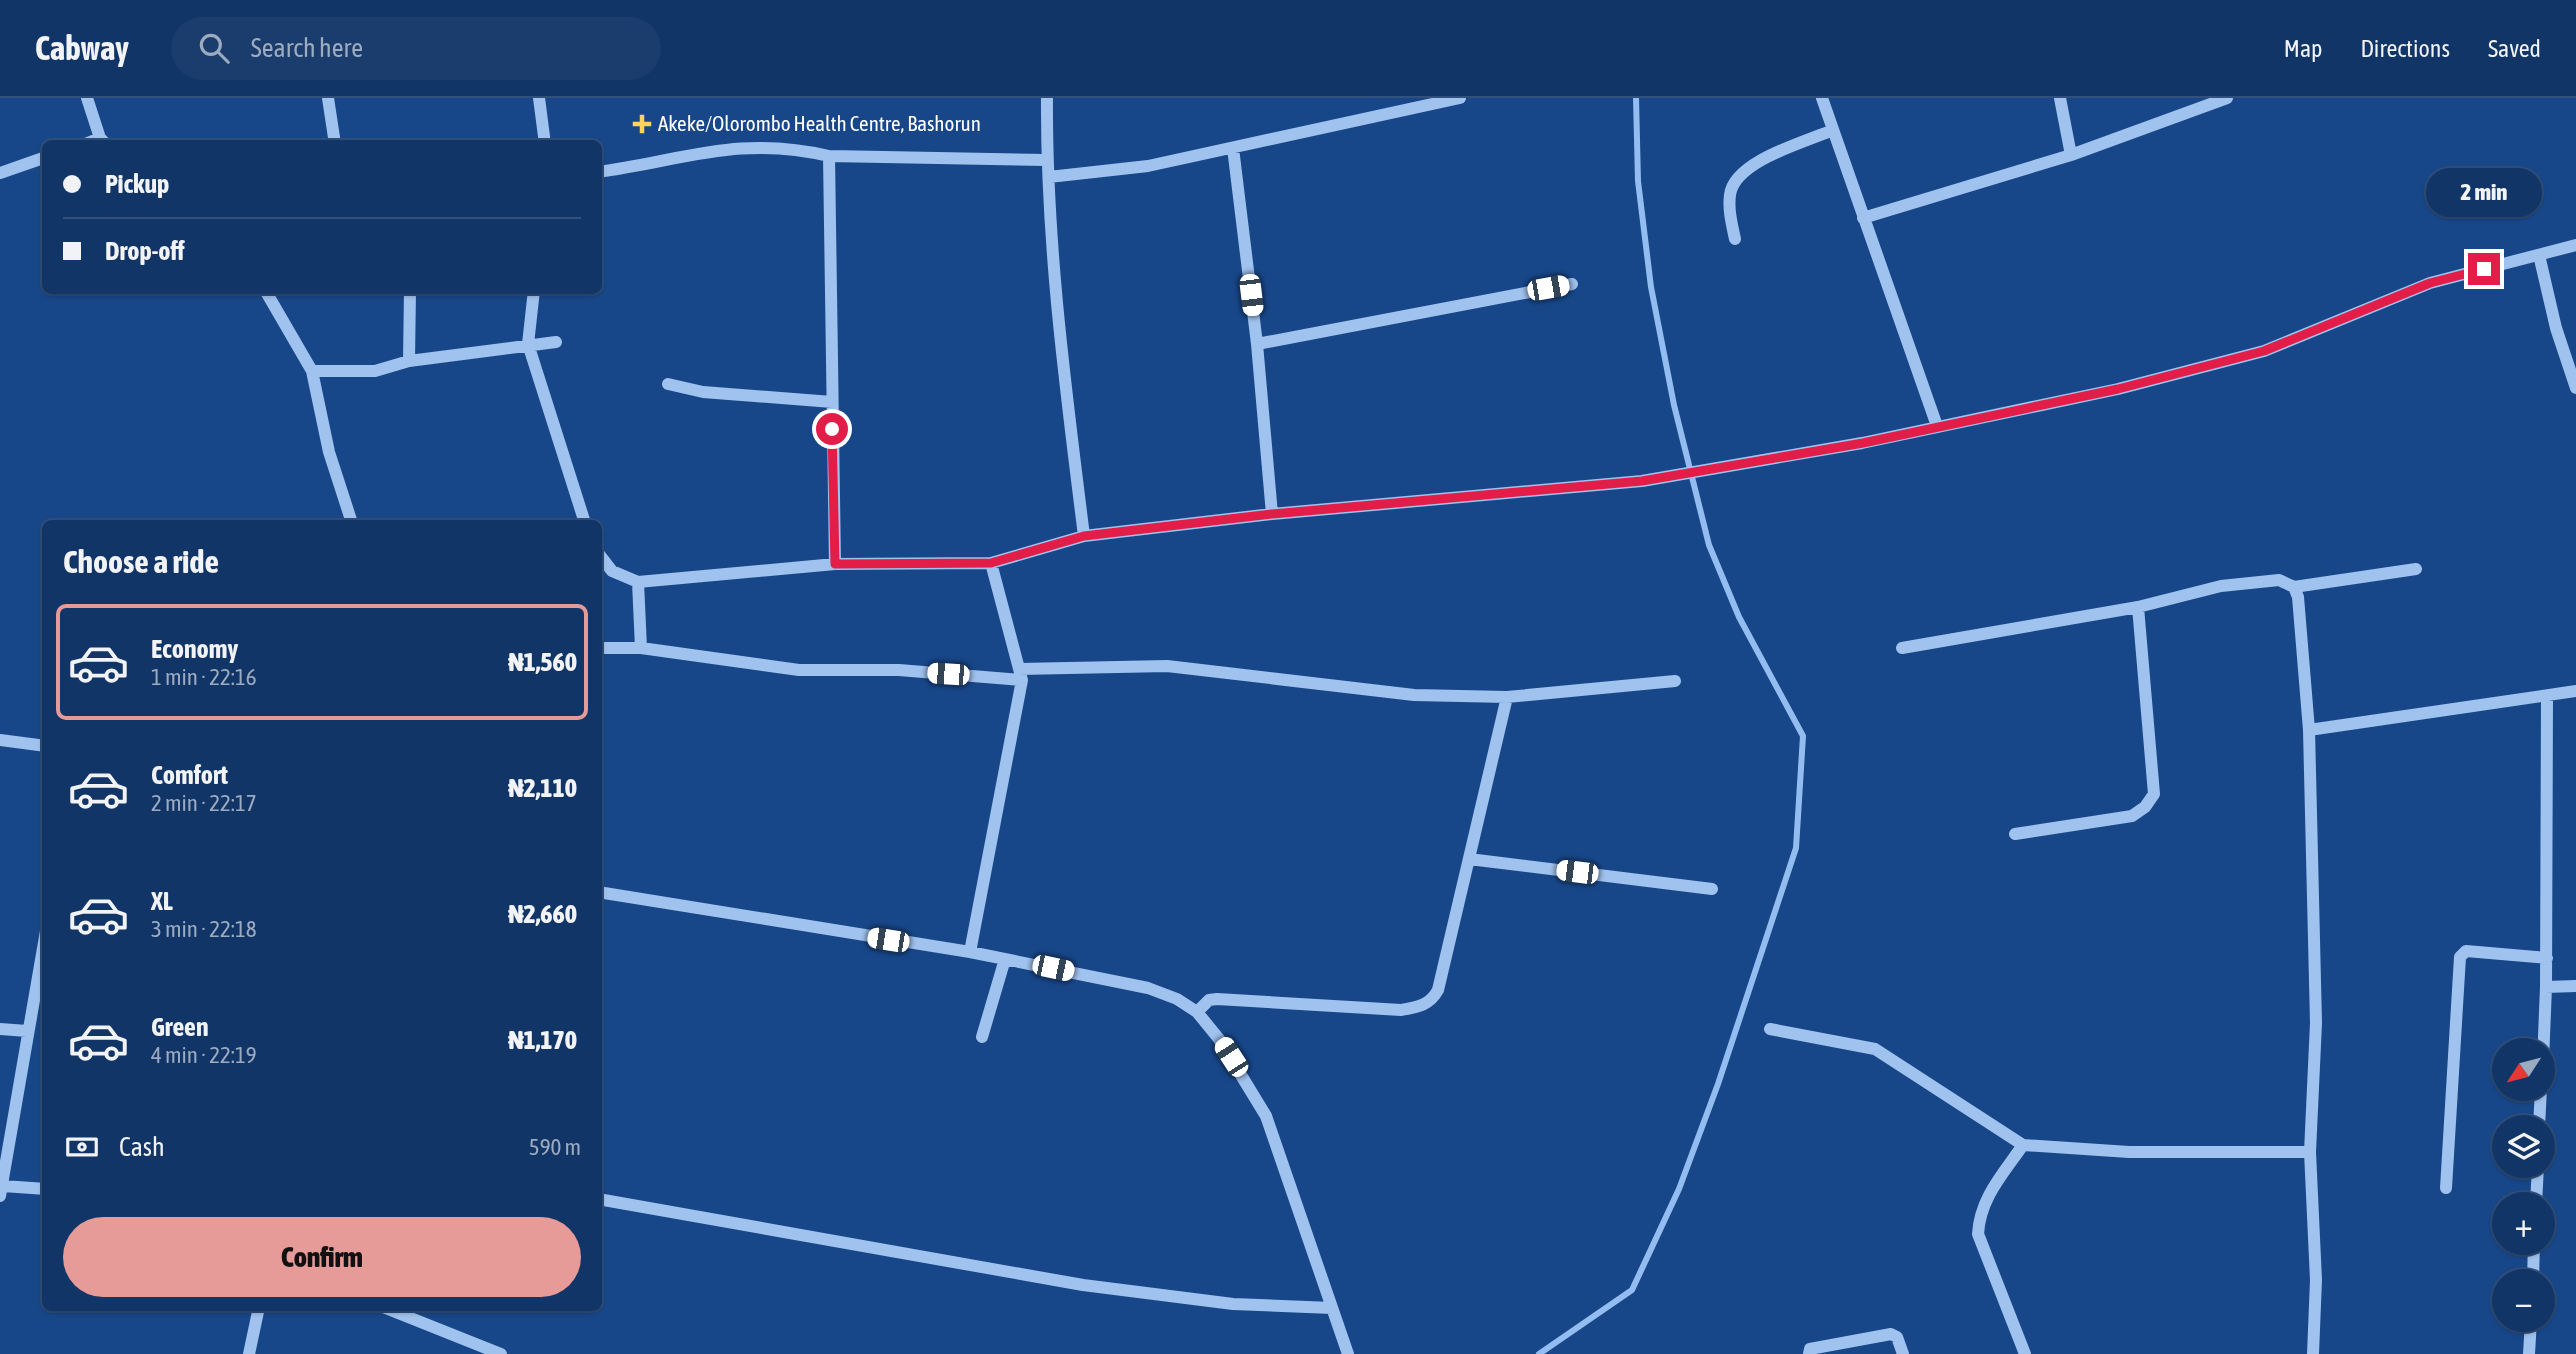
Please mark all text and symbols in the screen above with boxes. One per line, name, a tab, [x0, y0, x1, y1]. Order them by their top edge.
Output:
search box	[171, 17, 661, 80]
text: Cabway	[35, 29, 129, 67]
icon: search	[195, 29, 233, 67]
text: Search here	[251, 33, 363, 63]
text: Map	[2284, 35, 2322, 62]
text: Directions	[2360, 35, 2450, 62]
text: Saved	[2488, 35, 2541, 62]
place label: Akeke/Olorombo Health Centre, Bashorun	[658, 111, 981, 135]
marker: Akeke/Olorombo Health Centre, Bashorun	[632, 114, 652, 134]
callout: 2 min	[2426, 167, 2542, 216]
text: Pickup	[105, 169, 169, 199]
text: 2 min	[2461, 179, 2507, 205]
text: Drop-off	[105, 236, 185, 266]
route end	[2468, 253, 2500, 285]
car	[1239, 273, 1264, 317]
car	[1526, 274, 1571, 302]
route start	[816, 413, 848, 445]
text: Choose a ride	[63, 543, 219, 580]
icon: car	[67, 631, 130, 694]
text: Economy	[151, 634, 238, 664]
text: ₦1,560	[508, 647, 577, 677]
car	[927, 662, 970, 686]
text: 1 min · 22:16	[151, 664, 257, 690]
icon: car	[67, 757, 130, 820]
text: Comfort	[151, 760, 228, 790]
text: ₦2,110	[508, 773, 577, 803]
text: 2 min · 22:17	[151, 790, 257, 816]
car	[1555, 859, 1600, 885]
icon: car	[67, 883, 130, 946]
text: XL	[151, 886, 173, 916]
text: ₦2,660	[508, 899, 577, 929]
text: 3 min · 22:18	[151, 916, 257, 942]
car	[866, 926, 911, 954]
car	[1031, 953, 1076, 983]
icon: car	[67, 1009, 130, 1072]
text: Green	[151, 1012, 209, 1042]
text: ₦1,170	[508, 1025, 577, 1055]
car	[1211, 1034, 1252, 1080]
north arrow	[2492, 1038, 2555, 1101]
map controls	[2492, 1038, 2555, 1332]
text: 4 min · 22:19	[151, 1042, 257, 1068]
button: layers	[2492, 1115, 2555, 1178]
icon: cash	[63, 1128, 101, 1166]
text: Cash	[119, 1132, 165, 1162]
text: 590 m	[529, 1134, 581, 1160]
button: +	[2492, 1192, 2555, 1255]
button: Confirm	[63, 1217, 581, 1297]
button: −	[2492, 1269, 2555, 1332]

